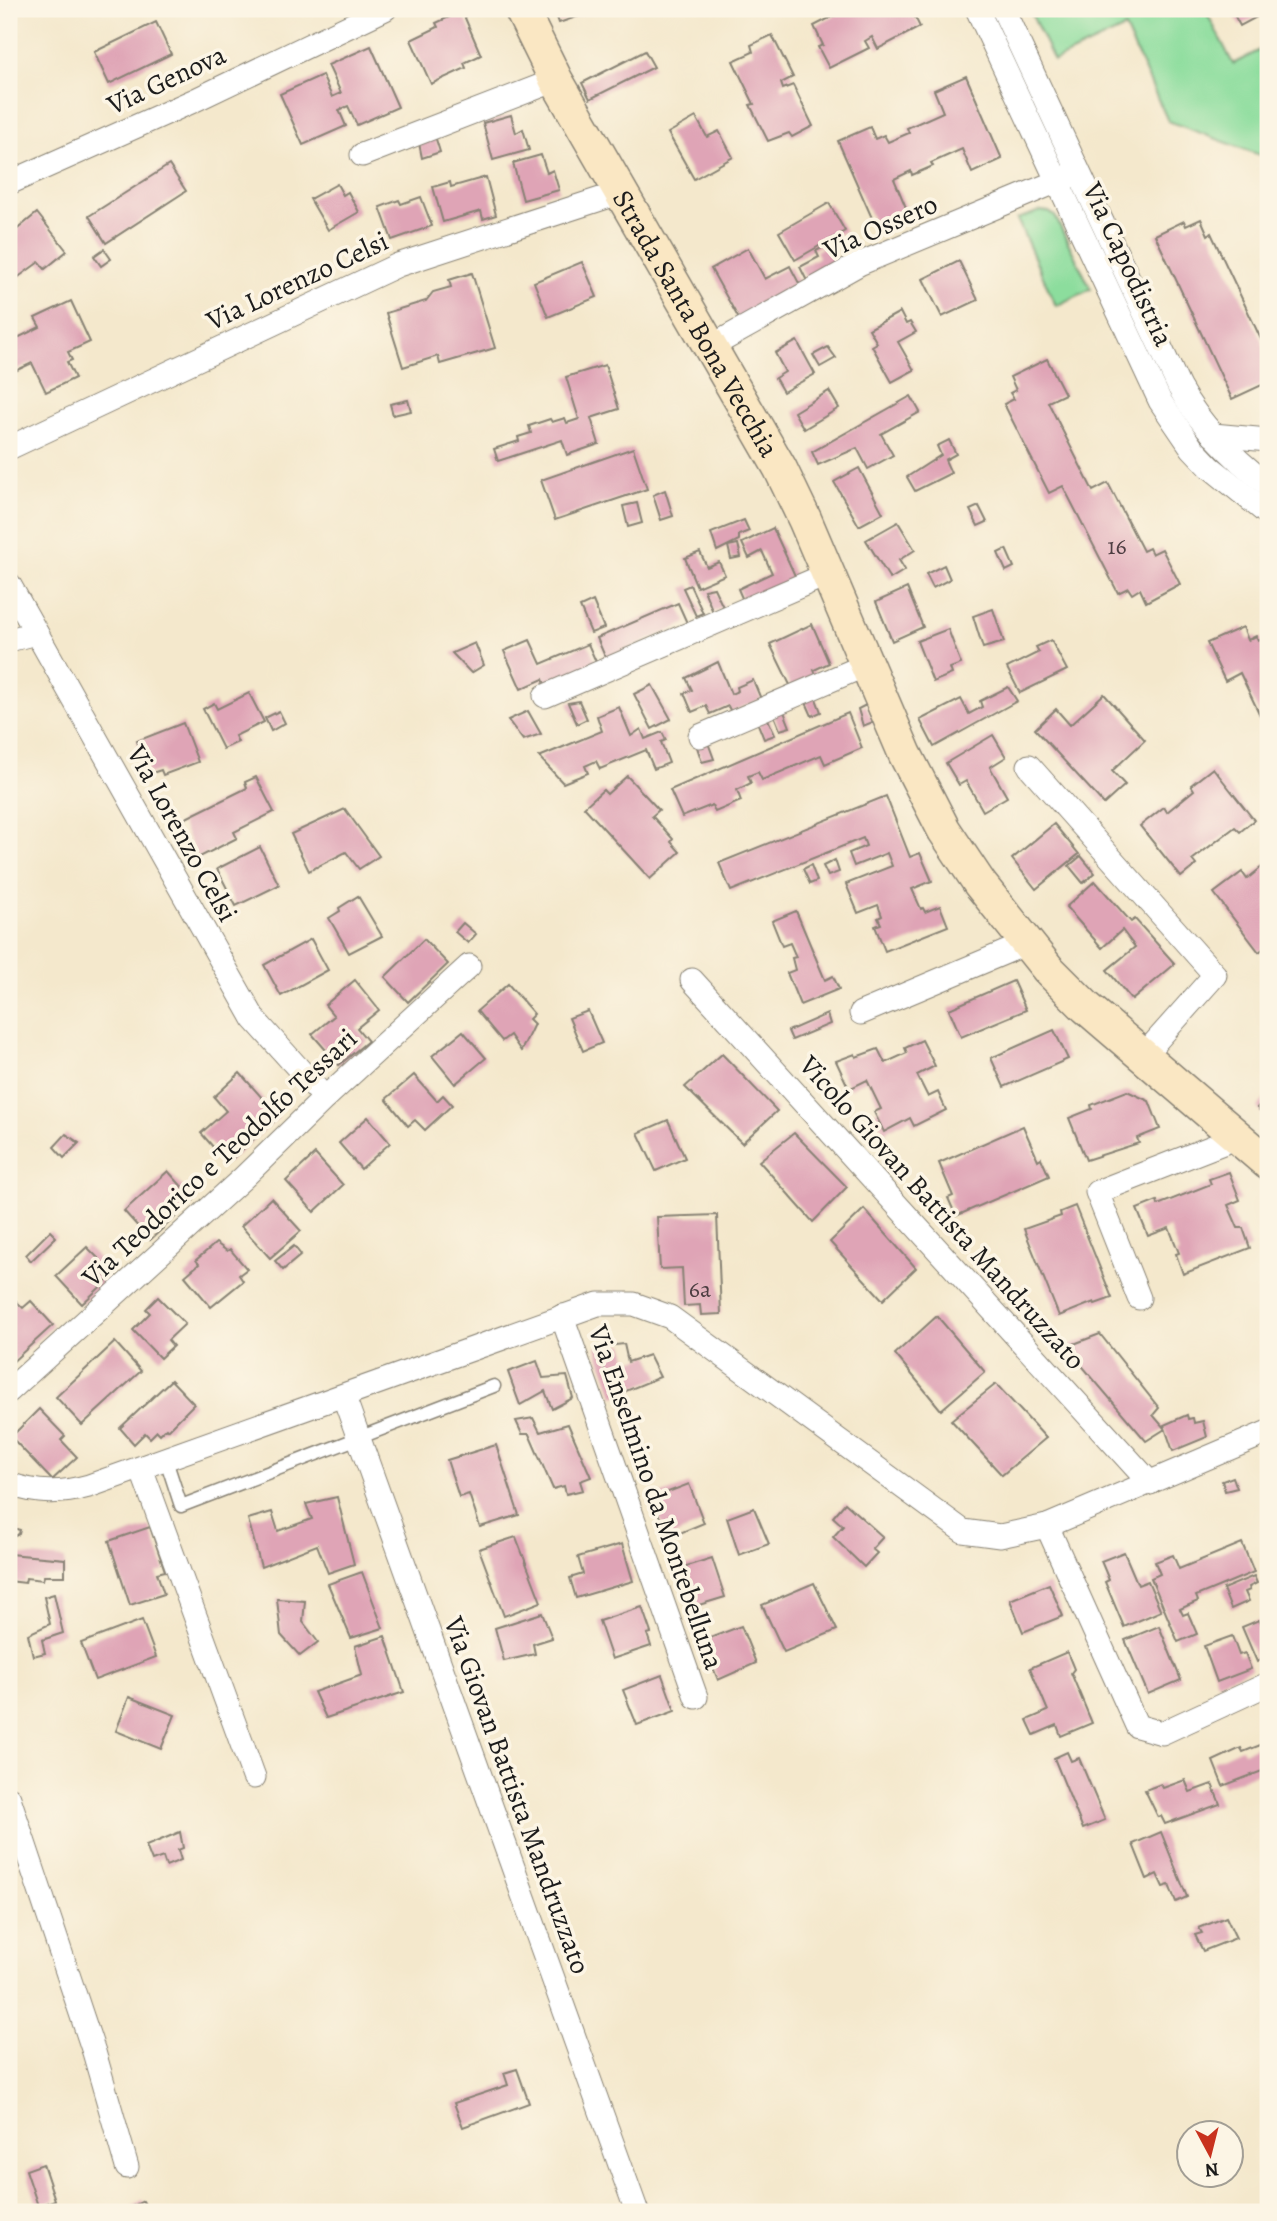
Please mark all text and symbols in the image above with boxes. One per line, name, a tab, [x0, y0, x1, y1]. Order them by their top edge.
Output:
street label: Via Genova	[100, 36, 232, 124]
street label: Via Capodistria	[1073, 175, 1183, 353]
street label: Strada Santa Bona Vecchia	[603, 183, 788, 464]
street label: Via Ossero	[816, 185, 944, 269]
street label: Via Lorenzo Celsi	[199, 222, 395, 340]
house number: 16	[1107, 530, 1127, 562]
street label: Via Lorenzo Celsi	[117, 737, 246, 929]
street label: Via Teodorico e Teodolfo Tessari	[73, 1020, 366, 1296]
street label: Vicolo Giovan Battista Mandruzzato	[790, 1046, 1094, 1378]
house number: 6a	[689, 1273, 712, 1305]
street label: Via Enselmino da Montebelluna	[579, 1319, 733, 1675]
street label: Via Giovan Battista Mandruzzato	[434, 1610, 600, 1979]
north arrow	[1176, 2120, 1246, 2190]
text: N	[1203, 2156, 1220, 2184]

